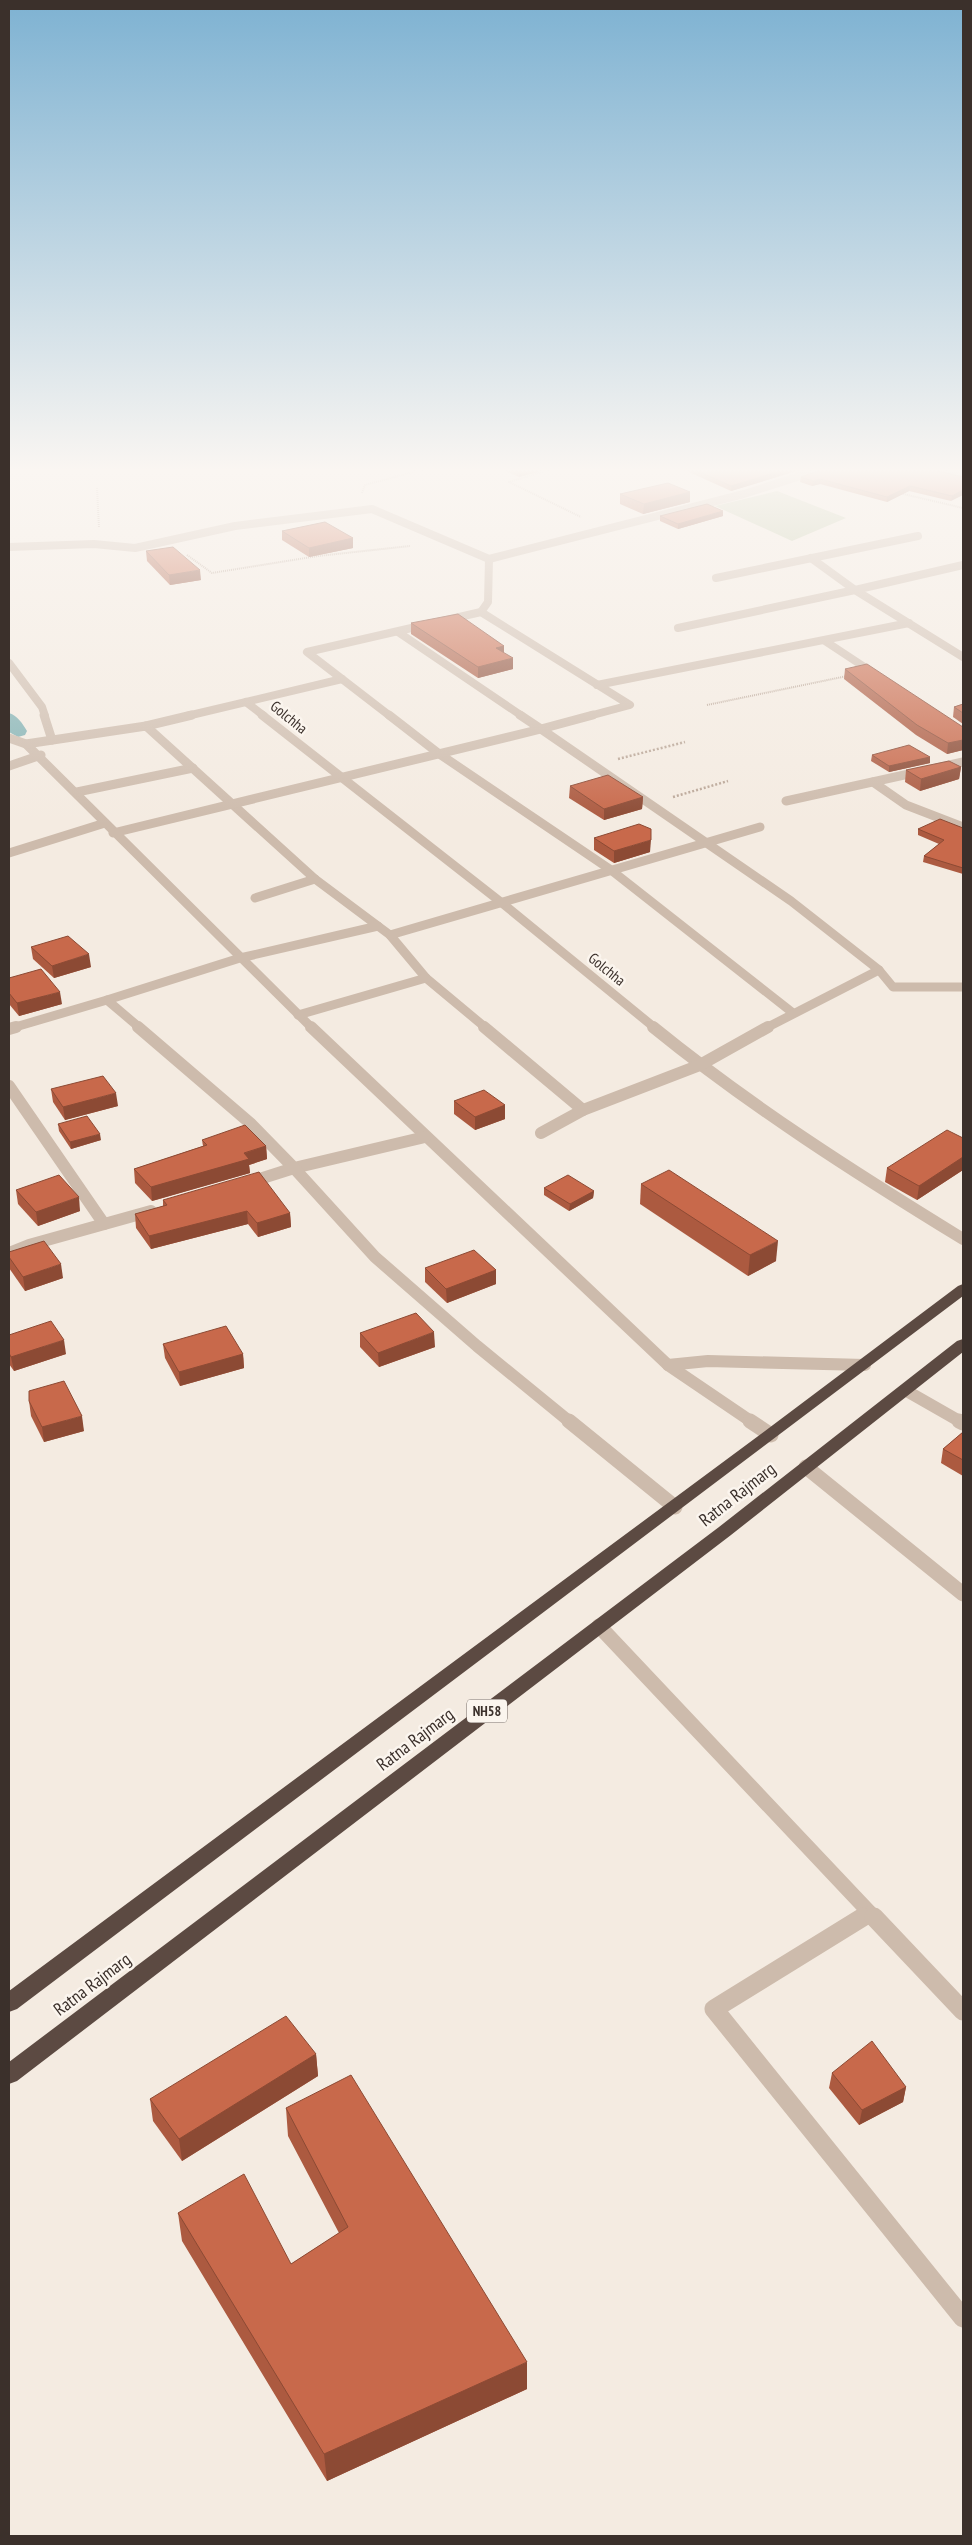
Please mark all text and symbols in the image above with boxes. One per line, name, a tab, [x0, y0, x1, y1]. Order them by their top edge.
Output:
street label: Golchha	[267, 696, 311, 738]
street label: Golchha	[585, 948, 629, 990]
street label: Ratna Rajmarg	[694, 1457, 780, 1531]
road number: NH58	[467, 1700, 507, 1722]
street label: Ratna Rajmarg	[372, 1702, 458, 1776]
street label: Ratna Rajmarg	[49, 1947, 135, 2021]

